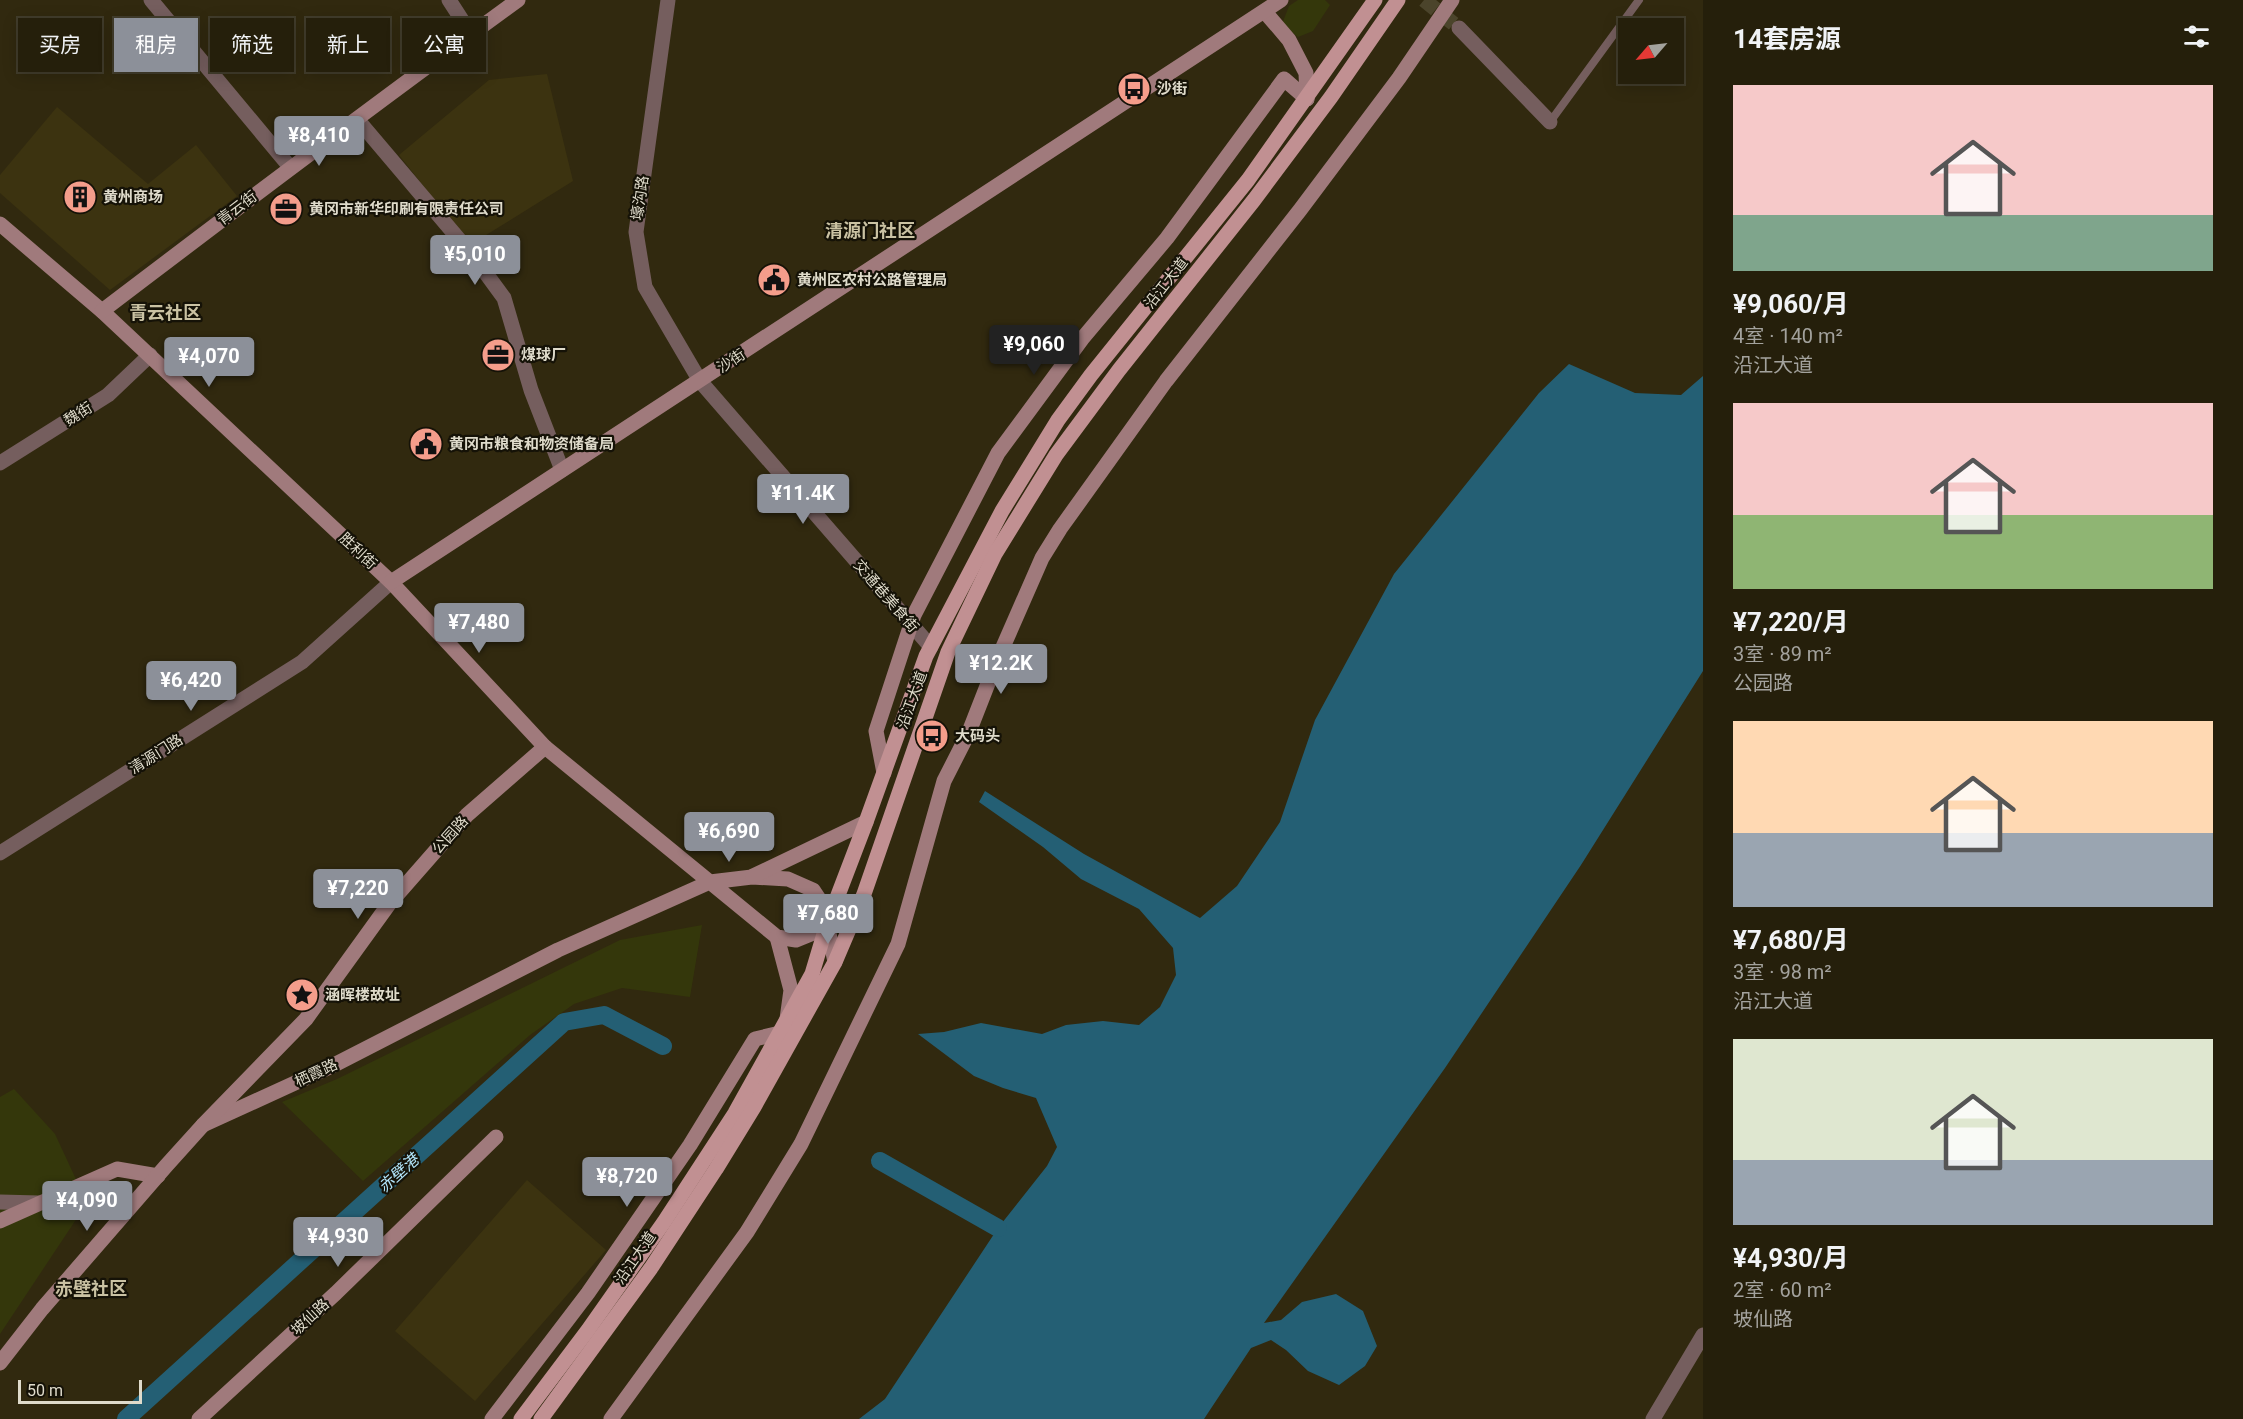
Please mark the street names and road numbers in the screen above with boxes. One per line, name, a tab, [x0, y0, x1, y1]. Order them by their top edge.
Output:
street label: 壕沟路	[628, 174, 652, 222]
street label: 青云街	[214, 187, 260, 229]
street label: 沿江大道	[1140, 254, 1192, 312]
street label: 沙街	[714, 345, 748, 377]
street label: 魏街	[61, 398, 95, 430]
street label: 胜利街	[335, 529, 381, 573]
street label: 交通巷美食街	[850, 556, 922, 636]
street label: 沿江大道	[893, 669, 931, 731]
street label: 清源门路	[126, 730, 186, 778]
street label: 公园路	[428, 812, 472, 858]
street label: 栖霞路	[292, 1055, 340, 1091]
street label: 沿江大道	[610, 1228, 660, 1288]
street label: 坡仙路	[287, 1295, 333, 1339]

